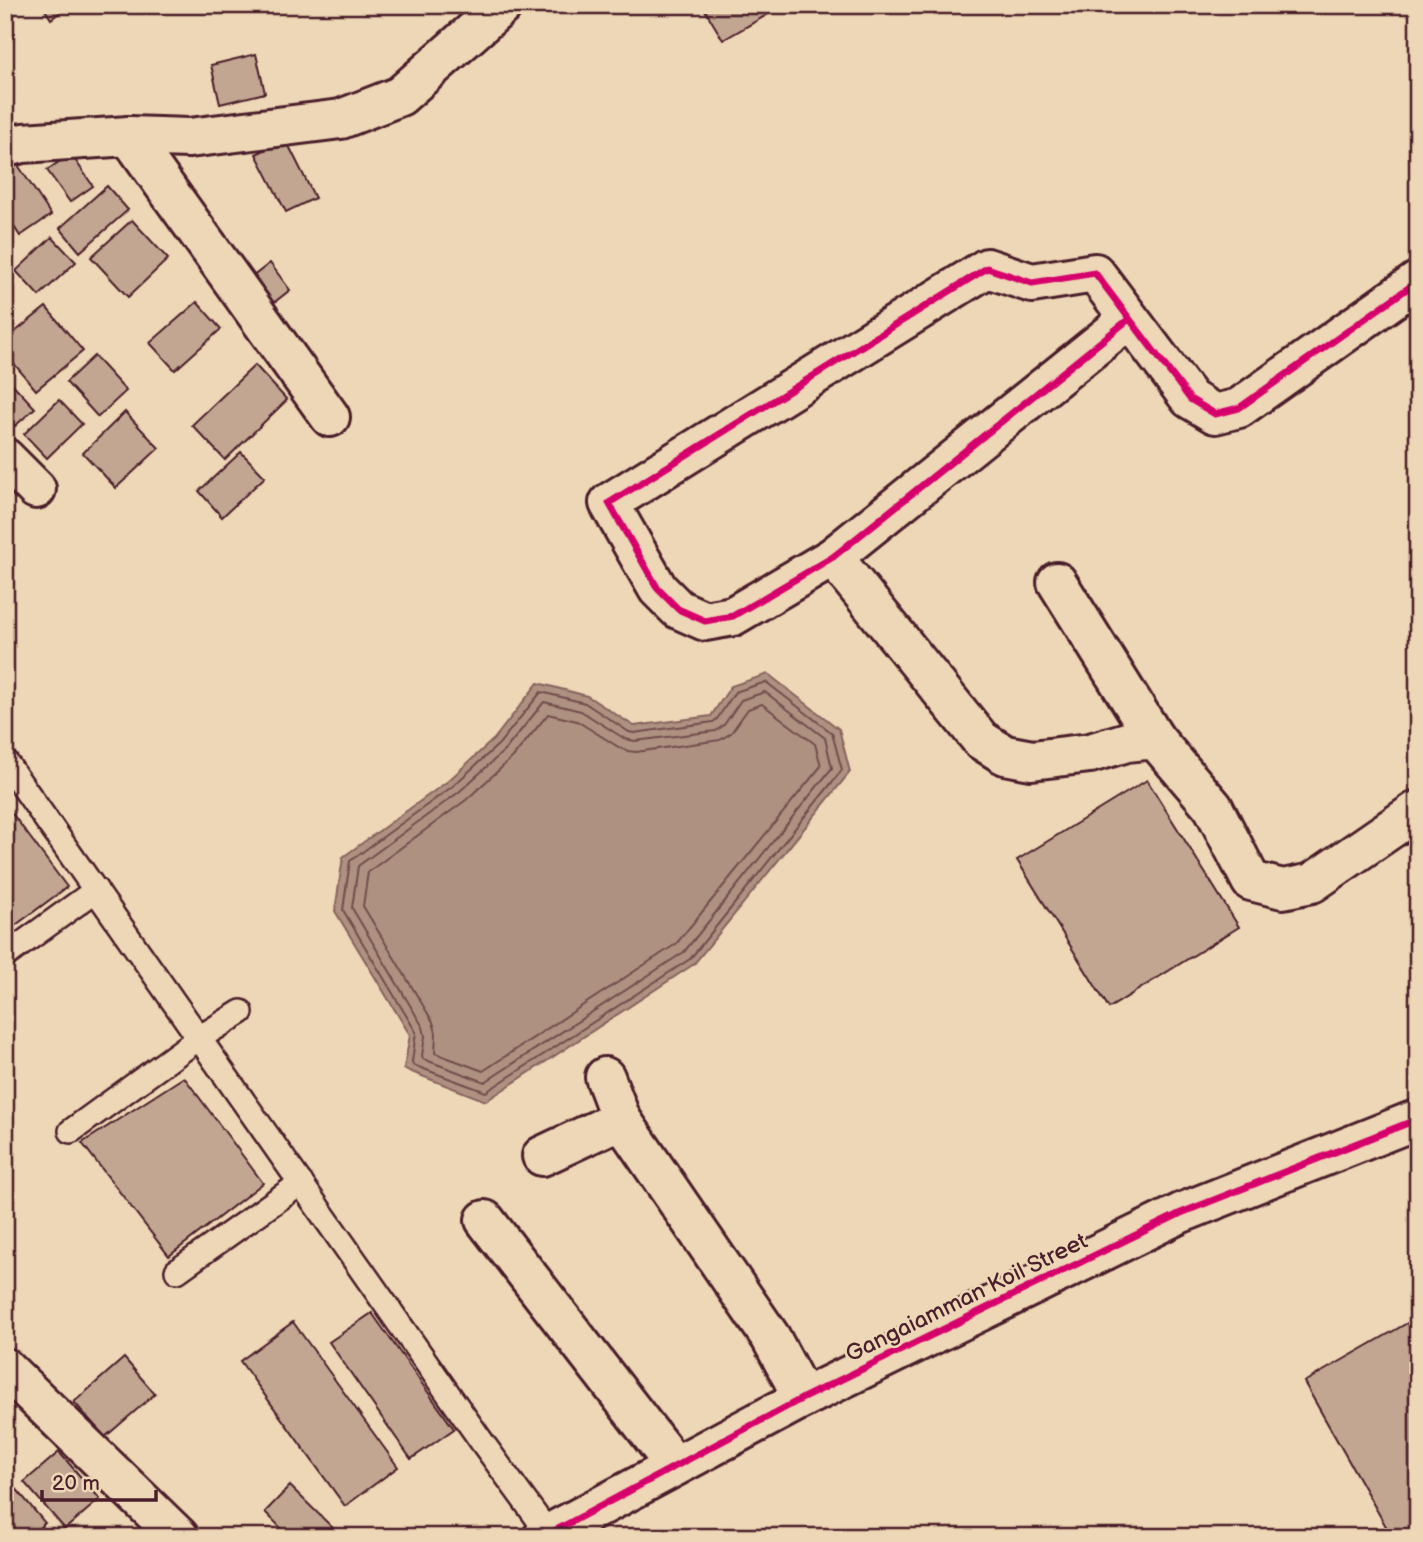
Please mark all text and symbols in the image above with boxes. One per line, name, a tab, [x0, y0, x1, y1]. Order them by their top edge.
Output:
street label: Gangaiamman Koil Street	[841, 1227, 1092, 1369]
scale bar	[42, 1458, 156, 1502]
text: 20 m	[52, 1471, 100, 1496]

